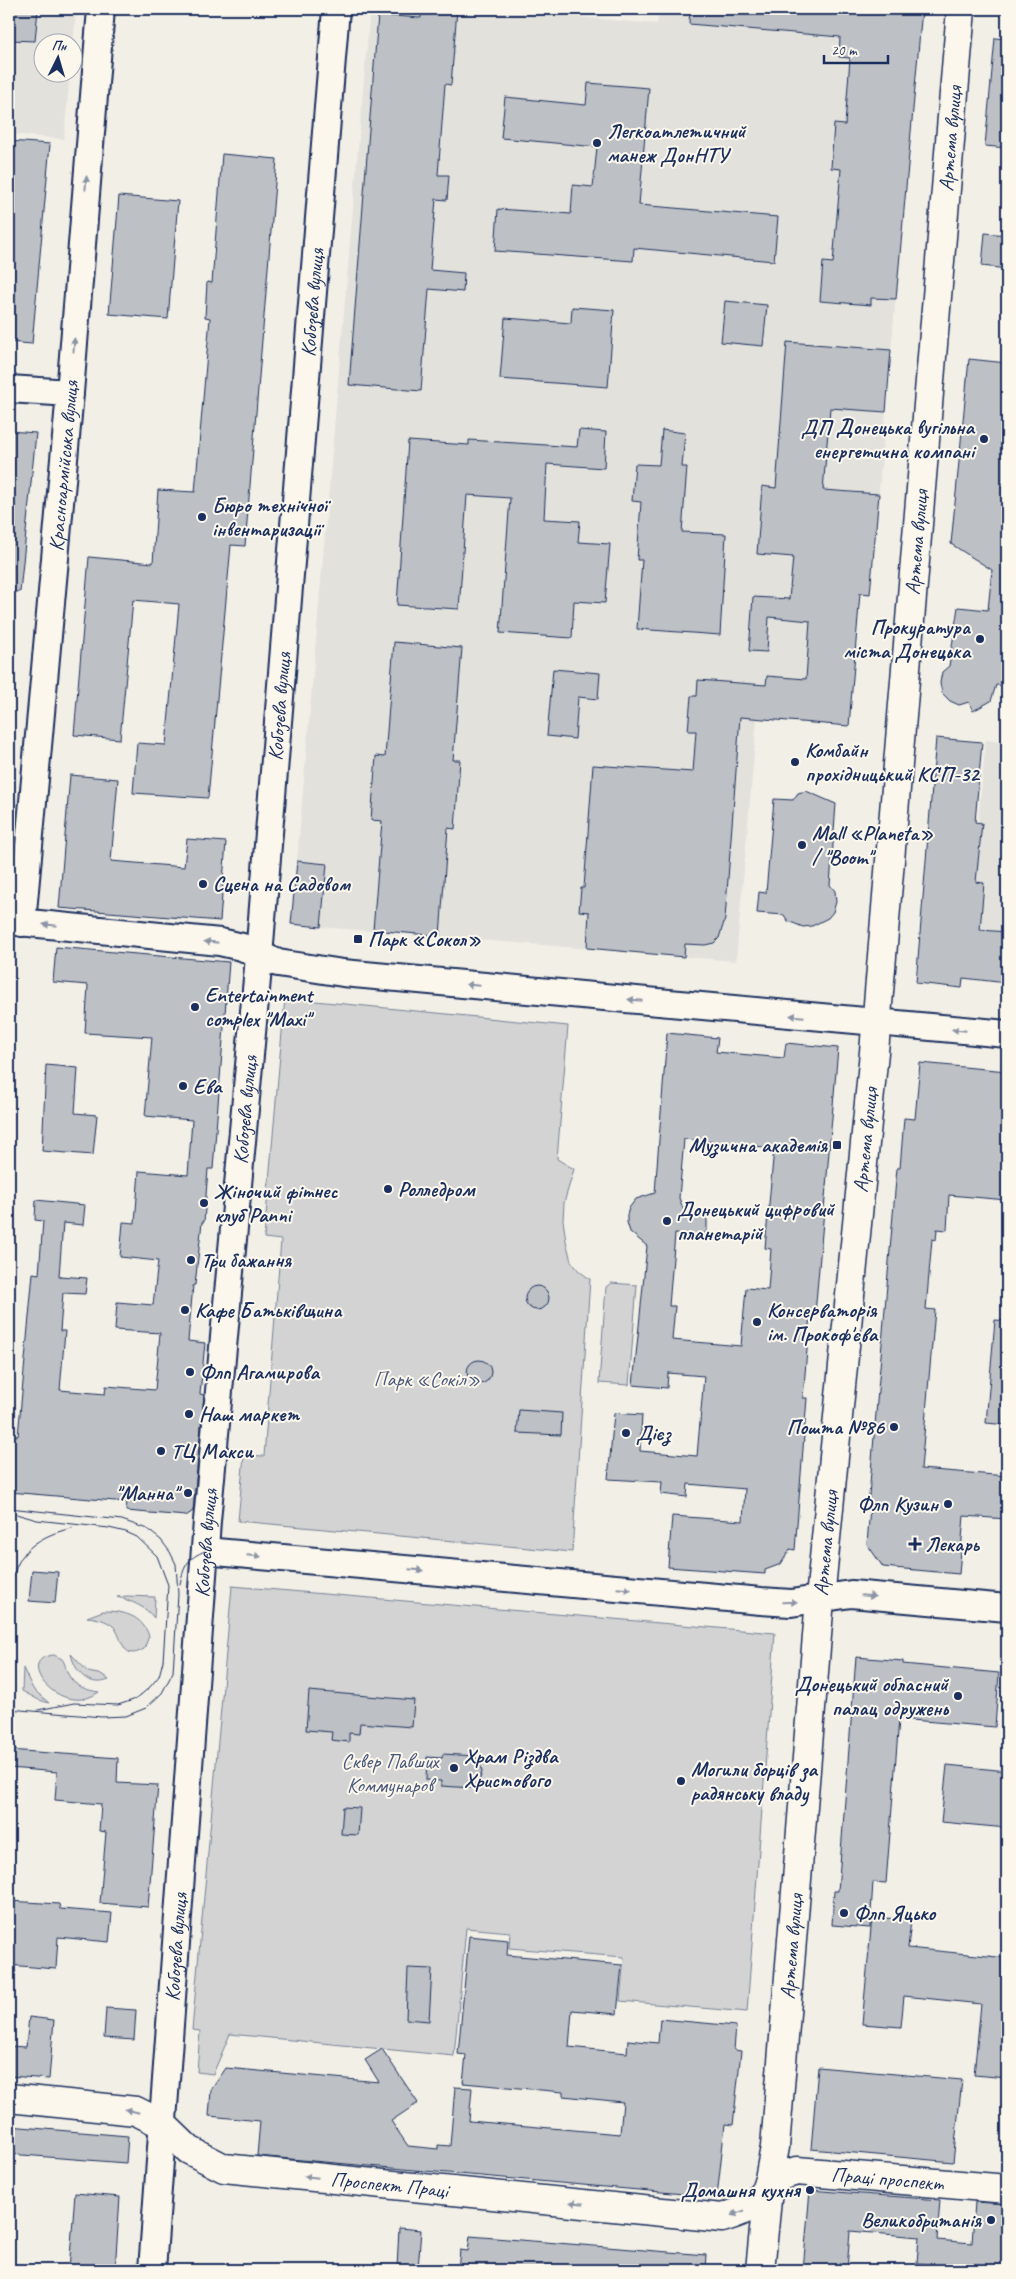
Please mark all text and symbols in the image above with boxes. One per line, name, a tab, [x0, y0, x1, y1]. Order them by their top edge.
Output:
north arrow	[32, 32, 82, 82]
scale bar	[824, 32, 887, 64]
text: Пн	[51, 36, 68, 55]
text: 20 m	[831, 41, 858, 60]
street label: Артема вулиця	[933, 84, 968, 192]
place label: Легкоатлетичний манеж ДонНТУ	[607, 118, 748, 168]
marker: Легкоатлетичний манеж ДонНТУ	[591, 137, 603, 149]
one-way arrow	[82, 174, 90, 190]
street label: Кобозєва вулиця	[295, 246, 330, 358]
one-way arrow	[70, 336, 78, 352]
street label: Красноармійська вулиця	[43, 378, 84, 552]
place label: ДП Донецька вугільна енергетична компані	[801, 414, 977, 464]
marker: ДП Донецька вугільна енергетична компані	[978, 433, 990, 445]
street label: Артема вулиця	[899, 487, 934, 596]
place label: Бюро технічної інвентаризації	[212, 492, 332, 542]
marker: Бюро технічної інвентаризації	[196, 511, 208, 523]
place label: Прокуратура міста Донецька	[843, 614, 972, 664]
marker: Прокуратура міста Донецька	[974, 633, 986, 645]
street label: Кобозєва вулиця	[262, 650, 297, 761]
place label: Комбайн прохідницький КСП-32	[805, 737, 981, 787]
marker: Комбайн прохідницький КСП-32	[789, 756, 801, 768]
place label: Mall «Planeta» / "Boom"	[812, 820, 933, 870]
marker: Mall «Planeta» / "Boom"	[796, 839, 808, 851]
place label: Сцена на Садовом	[213, 871, 351, 897]
marker: Сцена на Садовом	[197, 878, 209, 890]
one-way arrow	[41, 921, 57, 929]
place label: Парк «Сокол»	[368, 926, 481, 952]
marker: Парк «Сокол»	[352, 933, 364, 945]
one-way arrow	[203, 937, 219, 945]
one-way arrow	[465, 981, 481, 989]
place label: Entertainment complex "Maxi"	[205, 982, 315, 1032]
one-way arrow	[627, 996, 643, 1004]
marker: Entertainment complex "Maxi"	[189, 1001, 201, 1013]
one-way arrow	[789, 1012, 805, 1020]
one-way arrow	[950, 1026, 966, 1034]
street label: Кобозєва вулиця	[227, 1053, 263, 1165]
place label: Ева	[193, 1073, 223, 1099]
marker: Ева	[177, 1080, 189, 1092]
street label: Артема вулиця	[847, 1085, 884, 1194]
place label: Музична академія	[689, 1132, 828, 1159]
marker: Музична академія	[831, 1139, 843, 1151]
place label: Ролледром	[398, 1176, 476, 1202]
place label: Жіночий фітнес клуб Panni	[214, 1178, 338, 1228]
marker: Ролледром	[382, 1183, 394, 1195]
place label: Донецький цифровий планетарій	[677, 1196, 836, 1246]
marker: Жіночий фітнес клуб Panni	[198, 1197, 210, 1209]
marker: Донецький цифровий планетарій	[661, 1215, 673, 1227]
place label: Три бажання	[201, 1247, 292, 1273]
marker: Три бажання	[185, 1254, 197, 1266]
place label: Кафе Батьківщина	[195, 1297, 343, 1323]
place label: Консерваторія ім. Прокоф'єва	[767, 1297, 879, 1347]
marker: Кафе Батьківщина	[179, 1304, 191, 1316]
marker: Консерваторія ім. Прокоф'єва	[751, 1316, 763, 1328]
place label: Флп Агамирова	[200, 1359, 320, 1385]
marker: Флп Агамирова	[184, 1366, 196, 1378]
park label: Парк «Сокіл»	[374, 1366, 480, 1392]
place label: Наш маркет	[199, 1401, 300, 1427]
marker: Наш маркет	[183, 1408, 195, 1420]
place label: Пошта №86	[787, 1414, 886, 1440]
place label: Дієз	[636, 1420, 673, 1447]
marker: Пошта №86	[888, 1421, 900, 1433]
marker: Дієз	[620, 1427, 632, 1439]
place label: ТЦ Макси	[171, 1438, 255, 1464]
marker: ТЦ Макси	[155, 1445, 167, 1457]
place label: "Манна"	[116, 1480, 183, 1506]
street label: Кобозєва вулиця	[188, 1486, 223, 1598]
marker: "Манна"	[182, 1487, 194, 1499]
street label: Артема вулиця	[807, 1488, 844, 1597]
place label: Флп Кузин	[857, 1491, 940, 1517]
marker: Флп Кузин	[942, 1498, 954, 1510]
place label: Лекарь	[925, 1531, 981, 1557]
marker: Лекарь	[909, 1538, 921, 1550]
one-way arrow	[246, 1552, 262, 1560]
one-way arrow	[408, 1566, 424, 1574]
one-way arrow	[616, 1585, 632, 1593]
one-way arrow	[860, 1592, 876, 1600]
one-way arrow	[783, 1598, 799, 1606]
place label: Донецький обласний палац одружень	[795, 1671, 950, 1721]
marker: Донецький обласний палац одружень	[952, 1690, 964, 1702]
place label: Храм Різдва Христового	[464, 1743, 559, 1793]
park label: Сквер Павших Коммунаров	[341, 1748, 440, 1798]
place label: Могили борців за радянську владу	[691, 1756, 818, 1807]
marker: Храм Різдва Христового	[448, 1762, 460, 1774]
marker: Могили борців за радянську владу	[675, 1775, 687, 1787]
street label: Кобозєва вулиця	[159, 1890, 193, 2002]
street label: Артема вулиця	[774, 1892, 809, 2000]
place label: Флп Яцько	[854, 1900, 937, 1926]
marker: Флп Яцько	[838, 1907, 850, 1919]
one-way arrow	[124, 2107, 139, 2115]
street label: Праці проспект	[830, 2161, 946, 2197]
street label: Проспект Праці	[330, 2166, 453, 2204]
one-way arrow	[302, 2173, 318, 2181]
place label: Домашня кухня	[681, 2177, 802, 2203]
marker: Домашня кухня	[804, 2184, 816, 2196]
one-way arrow	[568, 2199, 584, 2207]
place label: Великобританія	[861, 2207, 982, 2233]
one-way arrow	[730, 2210, 745, 2217]
marker: Великобританія	[985, 2214, 997, 2226]

